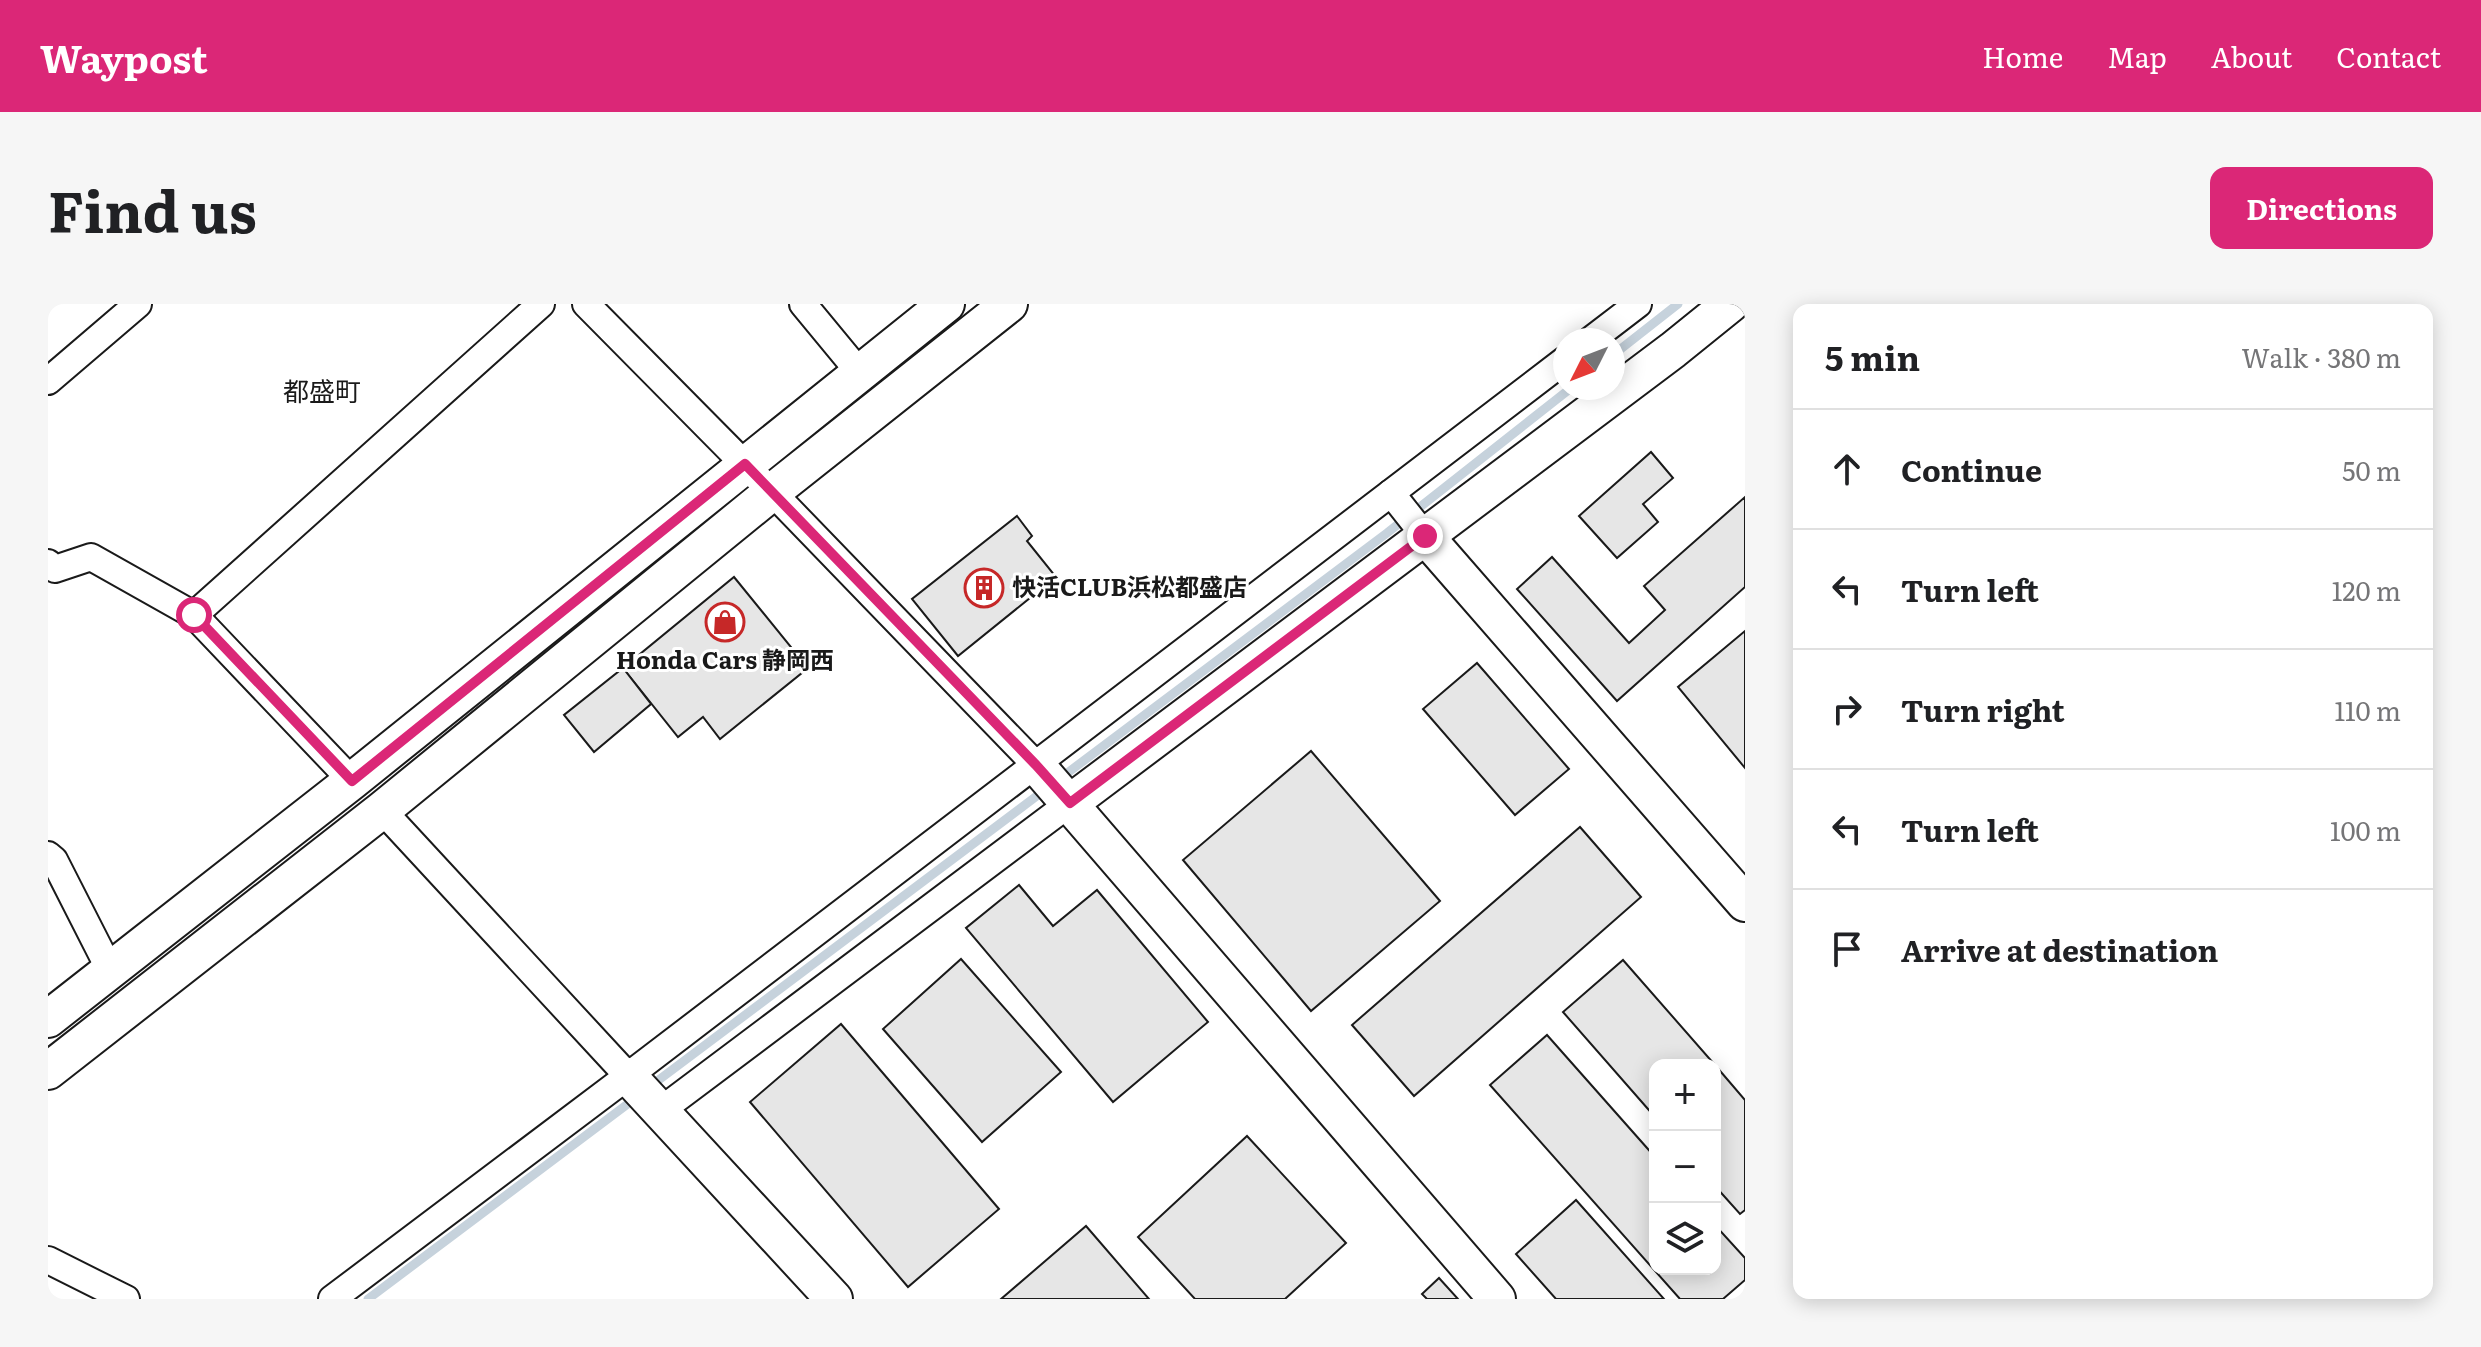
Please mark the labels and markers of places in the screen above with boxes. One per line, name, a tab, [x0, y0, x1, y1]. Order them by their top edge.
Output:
building icon: 快活CLUB浜松都盛店	[963, 567, 1005, 609]
place label: 快活CLUB浜松都盛店	[1012, 568, 1247, 603]
shop icon: Honda Cars 静岡西	[704, 601, 746, 643]
place label: Honda Cars 静岡西	[616, 641, 834, 676]

